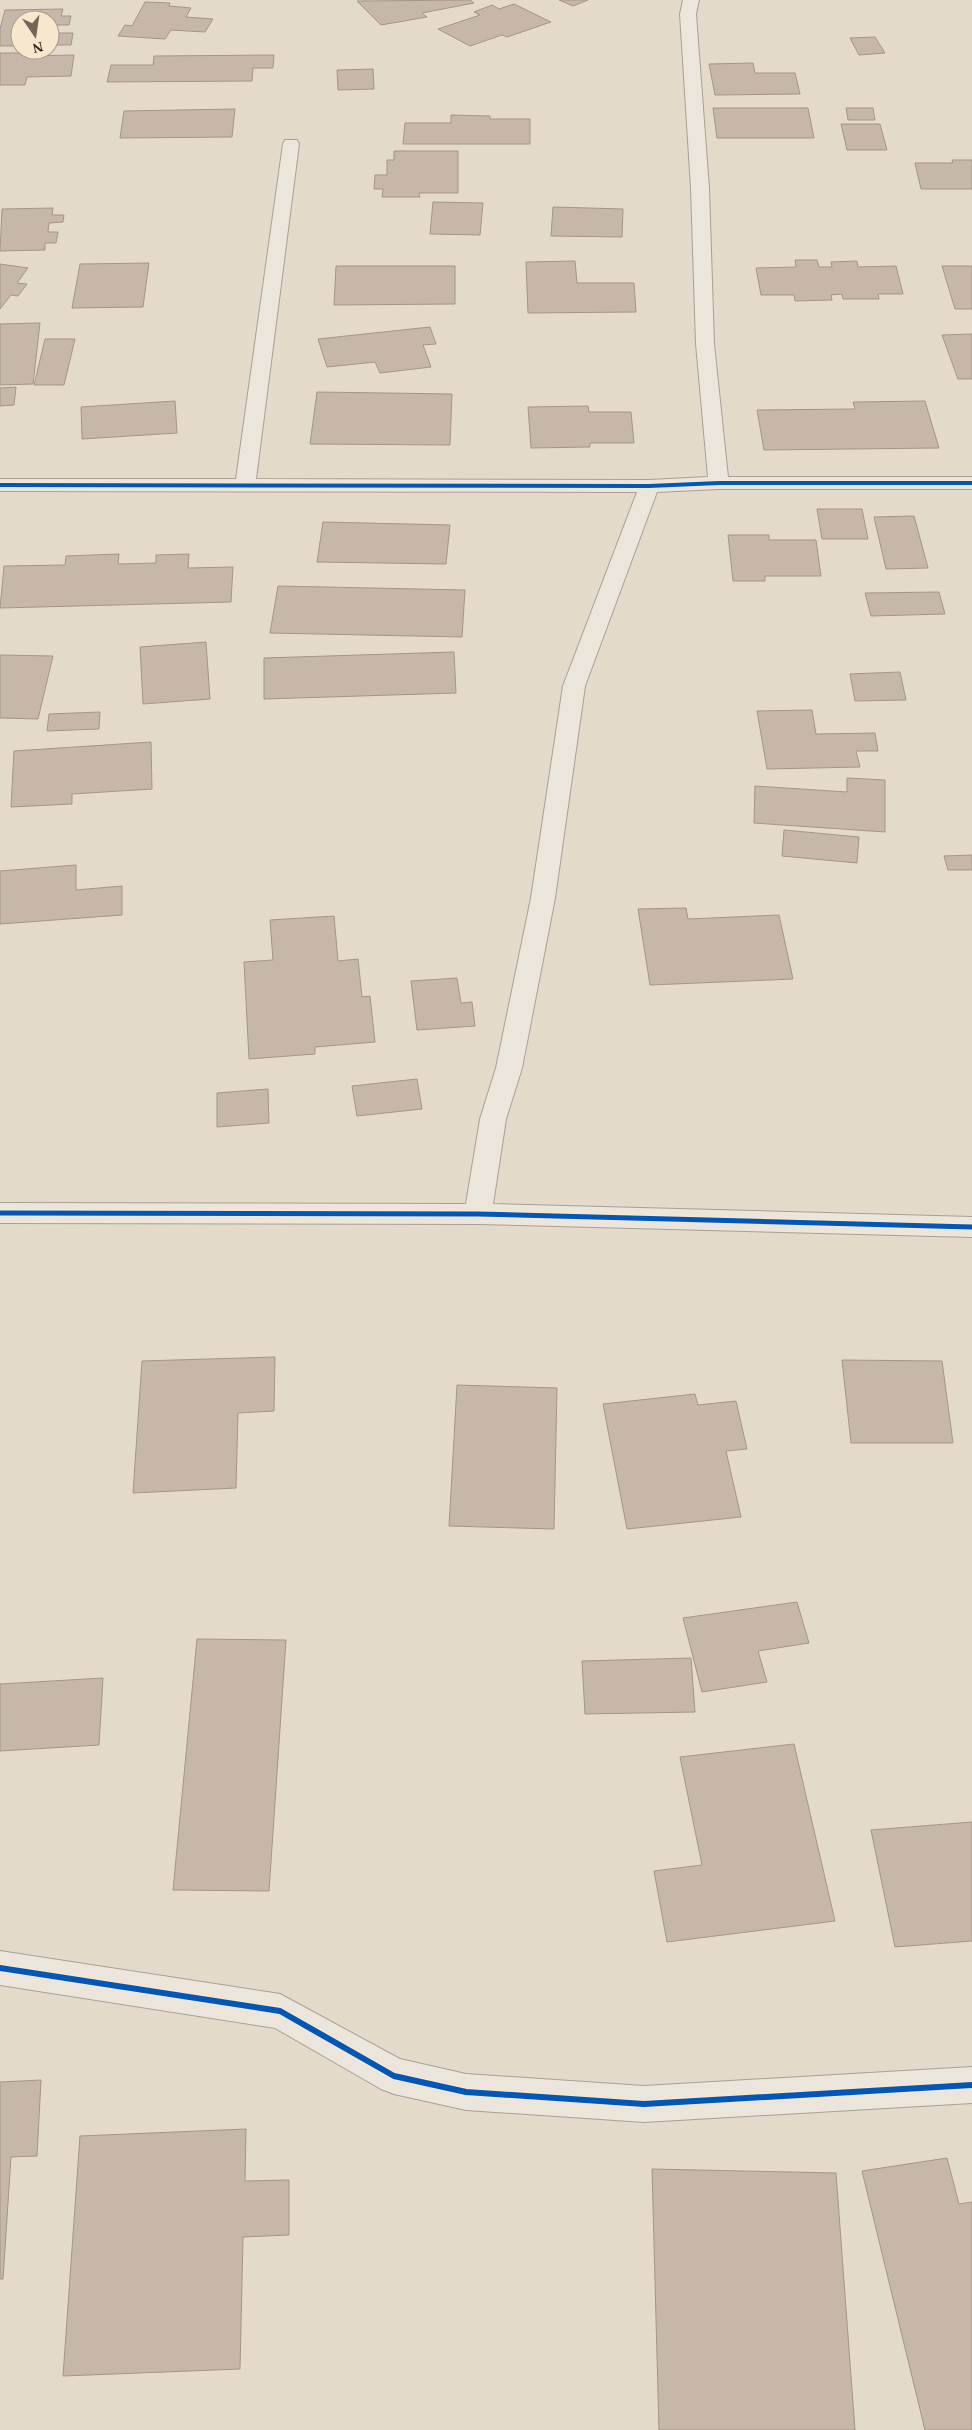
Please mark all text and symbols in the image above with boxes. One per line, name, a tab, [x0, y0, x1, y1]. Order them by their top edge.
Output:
north arrow	[10, 10, 60, 60]
text: N	[31, 39, 44, 56]

